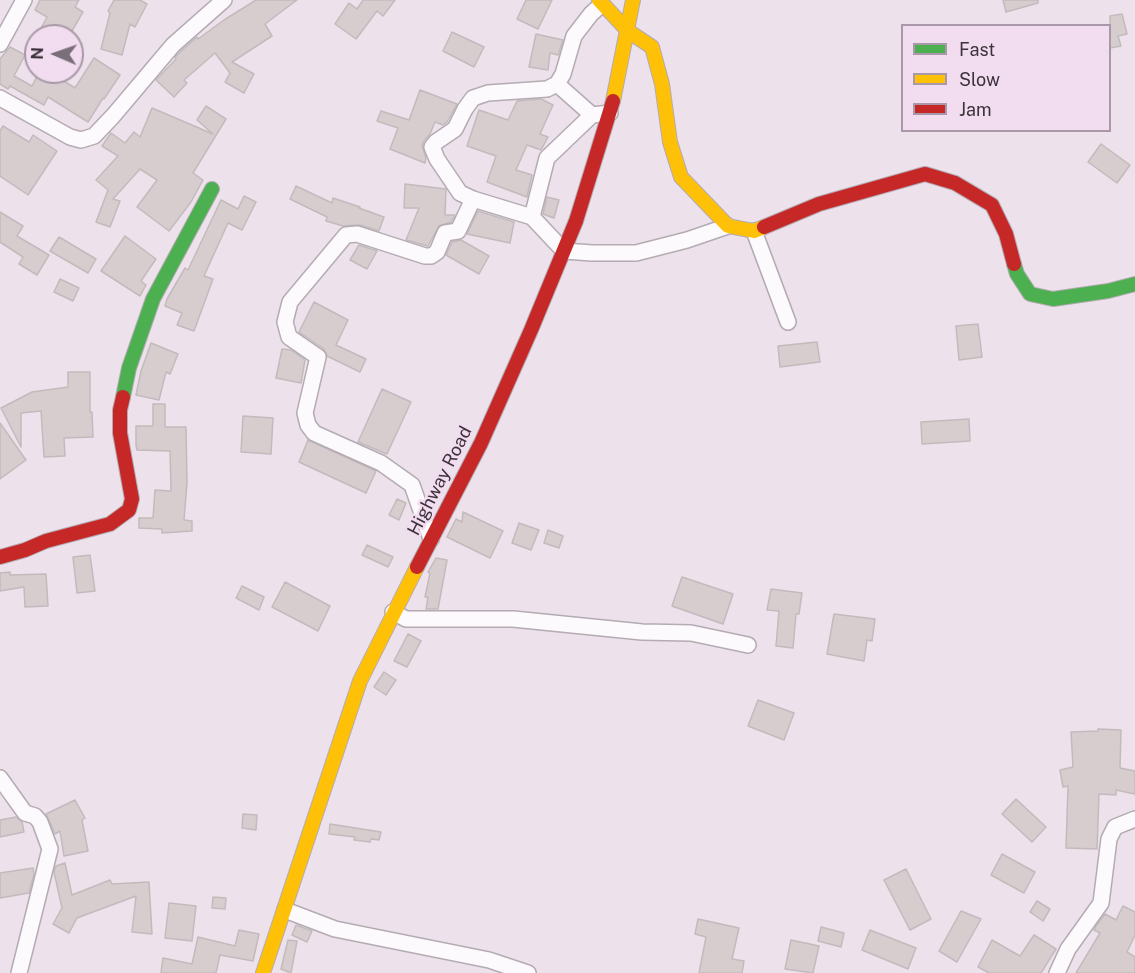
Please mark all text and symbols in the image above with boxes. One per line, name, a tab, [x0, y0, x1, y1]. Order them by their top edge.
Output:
north arrow	[24, 24, 84, 84]
legend	[901, 24, 1111, 132]
text: Fast	[959, 39, 995, 60]
text: N	[28, 47, 47, 60]
text: Slow	[959, 69, 1000, 90]
text: Jam	[959, 99, 992, 120]
street label: Highway Road	[403, 423, 477, 539]

